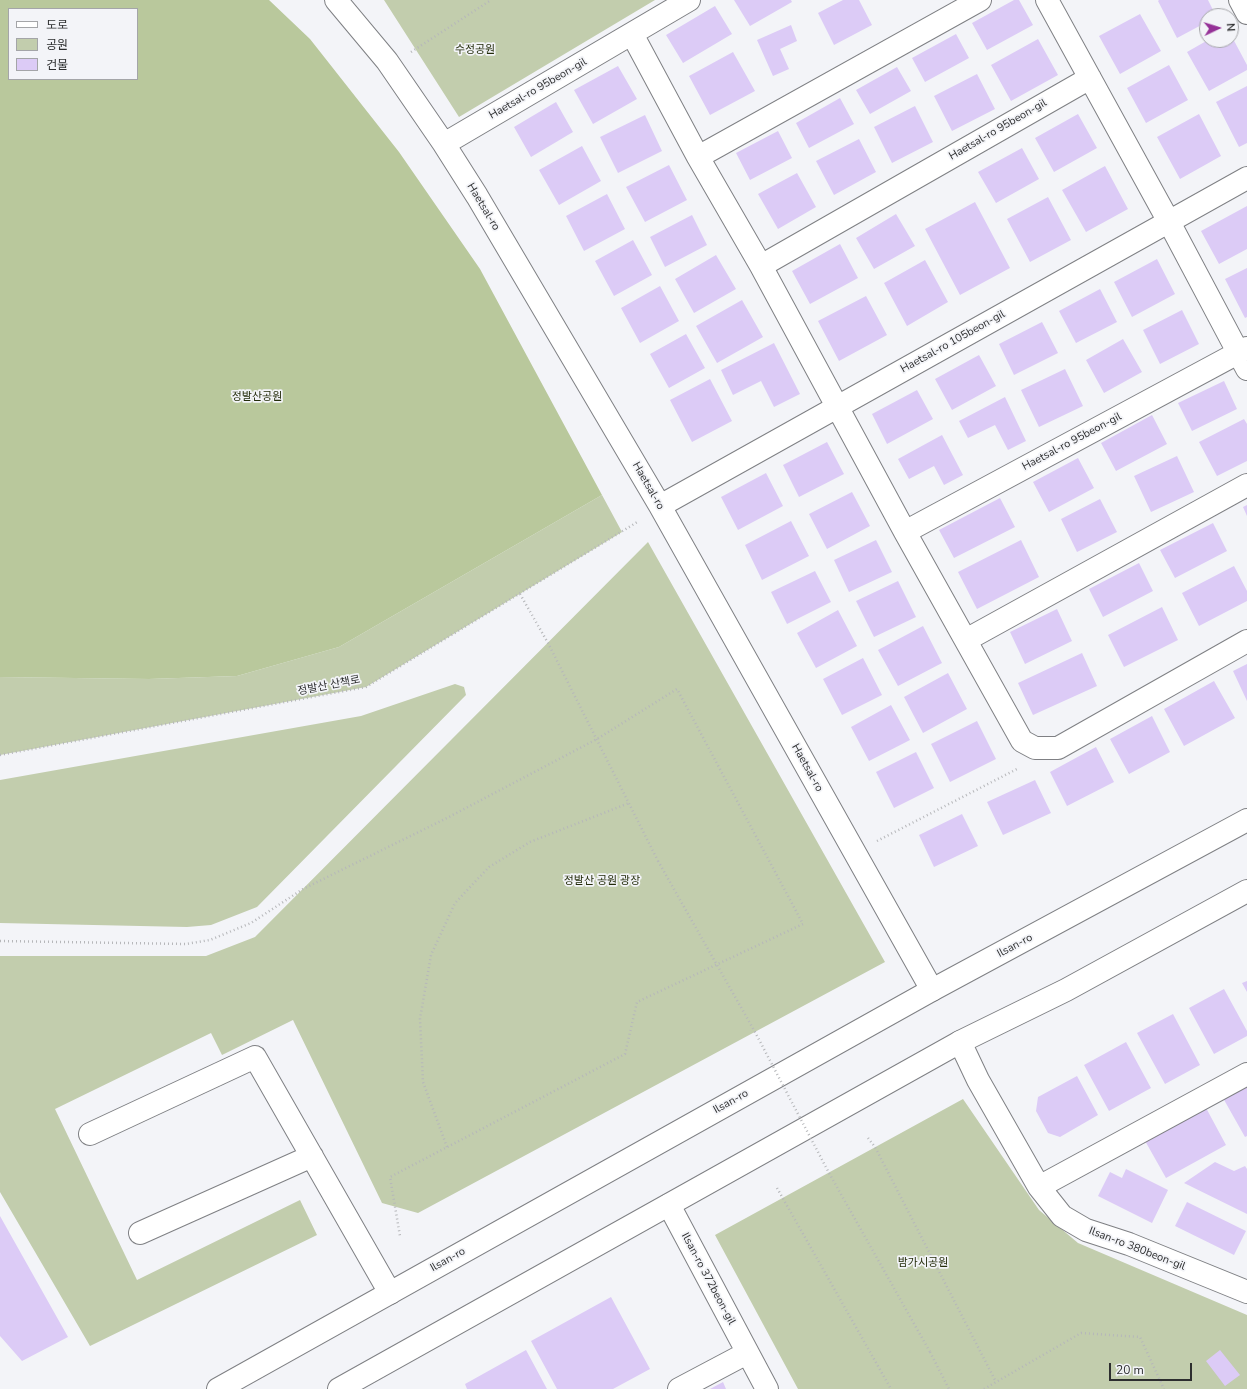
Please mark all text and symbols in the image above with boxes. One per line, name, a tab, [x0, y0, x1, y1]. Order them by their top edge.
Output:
legend	[8, 8, 138, 80]
north arrow	[1199, 8, 1239, 48]
text: 도로	[46, 17, 68, 33]
text: N	[1223, 23, 1238, 32]
text: 공원	[46, 37, 68, 53]
park label: 수정공원	[455, 43, 495, 57]
street label: Haetsal-ro 95beon-gil	[487, 56, 589, 122]
text: 건물	[46, 57, 68, 73]
street label: Haetsal-ro 95beon-gil	[947, 97, 1049, 163]
street label: Haetsal-ro	[464, 181, 502, 233]
street label: Haetsal-ro 105beon-gil	[899, 308, 1007, 376]
park label: 정발산공원	[232, 390, 282, 404]
street label: Haetsal-ro 95beon-gil	[1020, 410, 1124, 474]
street label: Haetsal-ro	[629, 460, 667, 512]
street label: 정발산 산책로	[297, 673, 361, 699]
street label: Haetsal-ro	[788, 742, 826, 794]
park label: 정발산 공원 광장	[564, 874, 640, 888]
street label: Ilsan-ro	[995, 931, 1035, 961]
street label: Ilsan-ro	[711, 1087, 751, 1117]
street label: Ilsan-ro 380beon-gil	[1087, 1224, 1187, 1274]
street label: Ilsan-ro 372beon-gil	[678, 1231, 738, 1327]
street label: Ilsan-ro	[428, 1245, 468, 1275]
park label: 밤가시공원	[898, 1256, 948, 1270]
scale bar	[1111, 1355, 1194, 1381]
text: 20 m	[1116, 1362, 1144, 1378]

